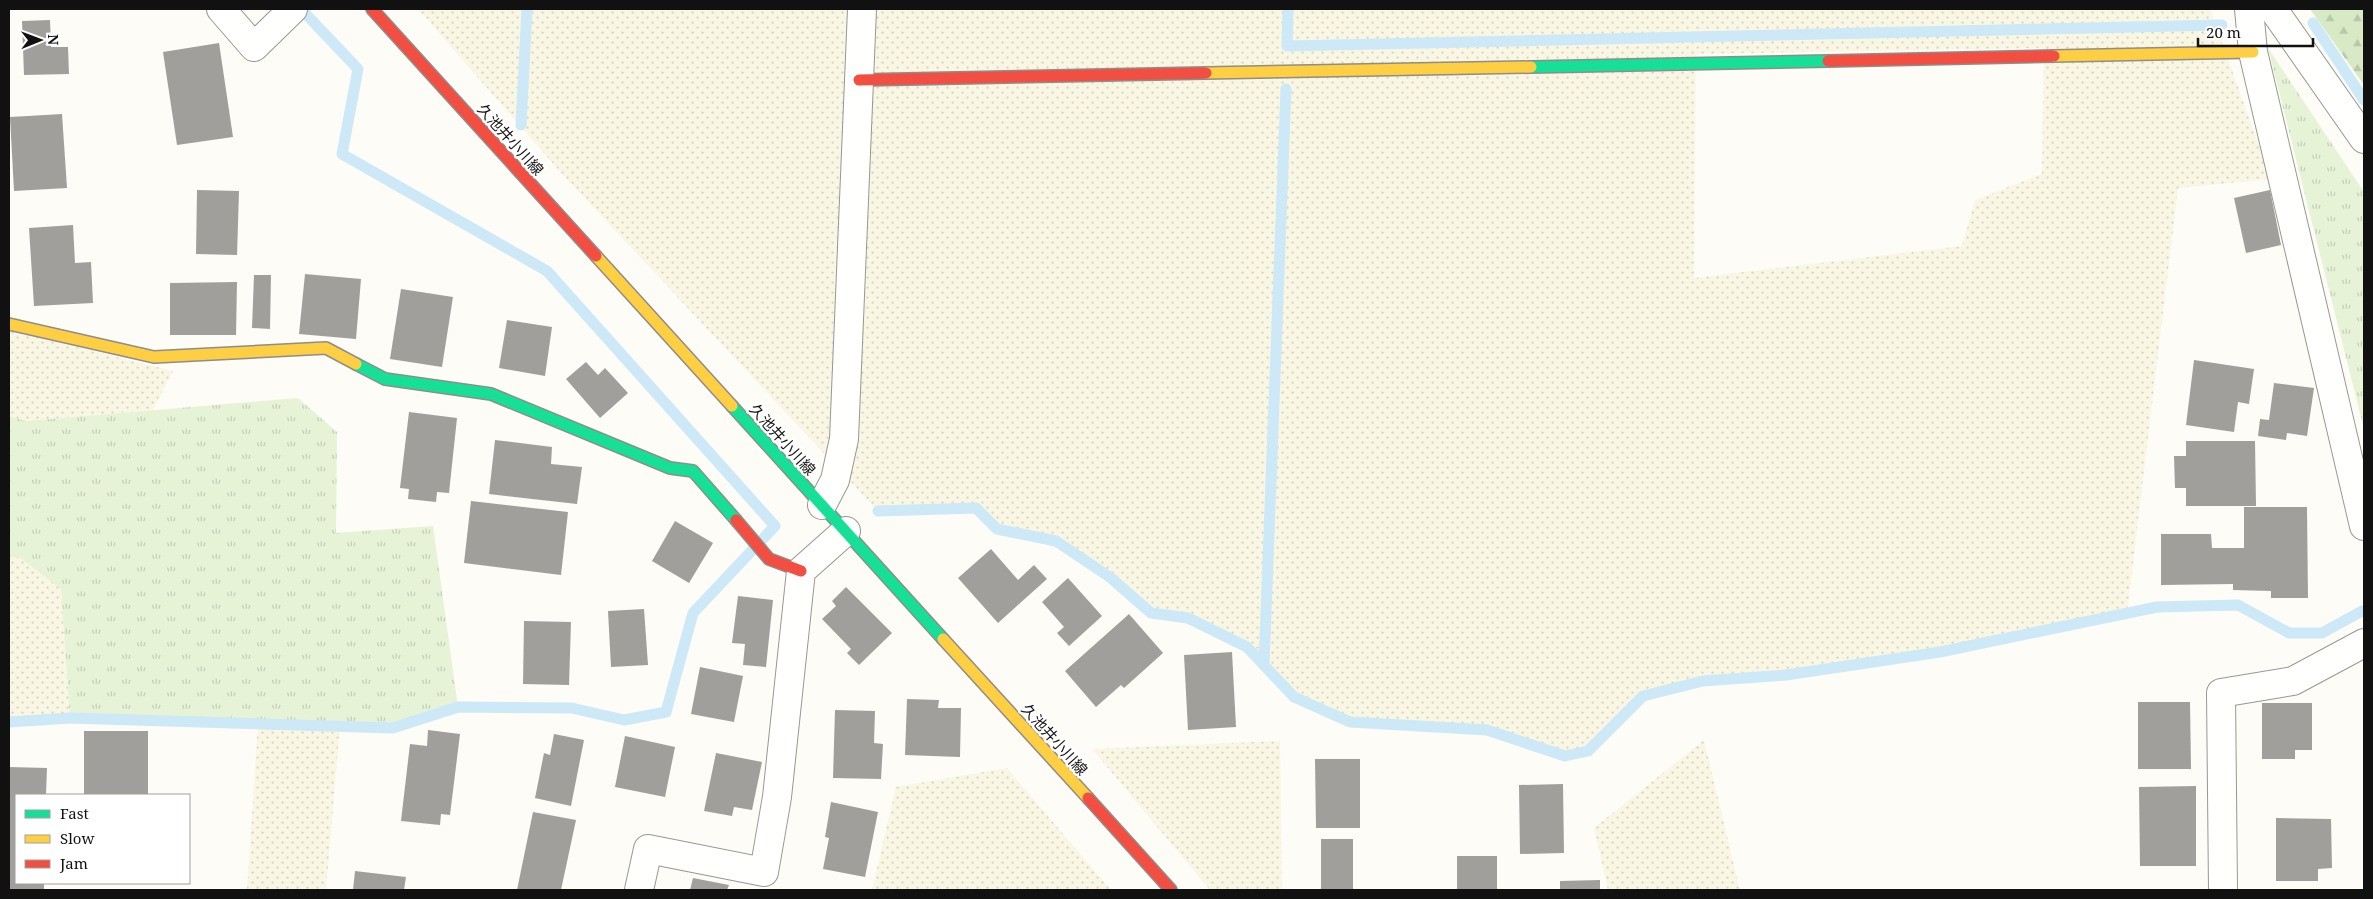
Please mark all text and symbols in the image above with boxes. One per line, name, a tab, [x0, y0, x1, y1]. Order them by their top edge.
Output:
north arrow	[15, 15, 65, 65]
scale bar	[2198, 15, 2313, 47]
text: 20 m	[2206, 22, 2241, 42]
text: N	[44, 34, 63, 45]
street label: 久池井小川線	[473, 99, 549, 179]
street label: 久池井小川線	[745, 399, 821, 479]
street label: 久池井小川線	[1017, 699, 1093, 779]
legend	[15, 794, 190, 884]
text: Fast	[60, 803, 89, 823]
text: Slow	[60, 828, 94, 848]
text: Jam	[59, 853, 88, 873]

